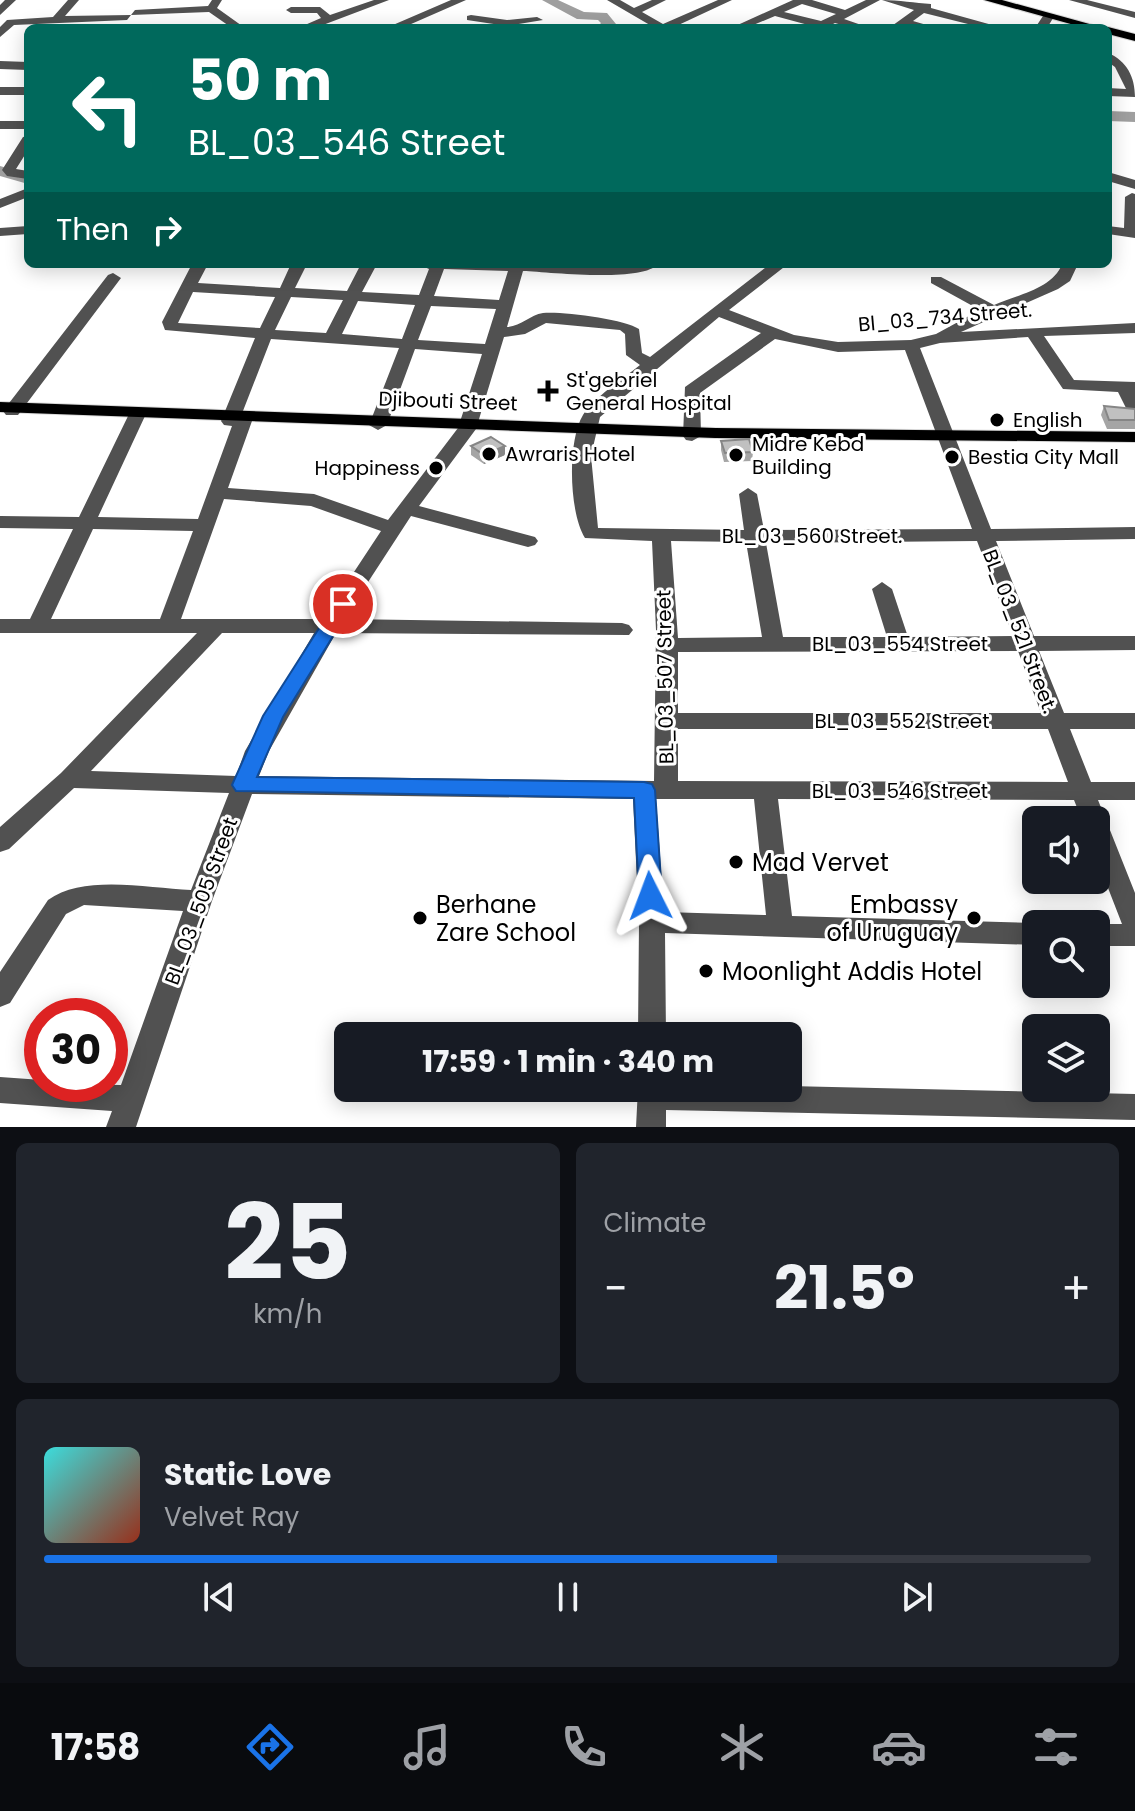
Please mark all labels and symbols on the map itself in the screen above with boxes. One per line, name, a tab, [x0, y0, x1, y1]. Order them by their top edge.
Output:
street label: Bl_03_734 Street.	[857, 295, 1033, 339]
place label: St'gebriel General Hospital	[566, 366, 732, 417]
marker: St'gebriel General Hospital	[537, 380, 559, 402]
street label: Djibouti Street	[378, 385, 518, 417]
place label: English	[1013, 406, 1083, 434]
marker: English	[988, 411, 1006, 429]
place label: Midre Kebd Building	[752, 430, 864, 481]
place label: Awraris Hotel	[505, 440, 635, 468]
place label: Bestia City Mall	[968, 443, 1119, 471]
marker: Awraris Hotel	[480, 445, 498, 463]
marker: Midre Kebd Building	[727, 446, 745, 464]
marker: Bestia City Mall	[943, 448, 961, 466]
place label: Happiness	[315, 454, 420, 482]
marker: Happiness	[427, 459, 445, 477]
street label: BL_03_560 Street.	[722, 522, 902, 550]
street label: BL_03_521 Street.	[976, 545, 1064, 717]
pin	[309, 570, 377, 638]
street label: BL_03_507 Street	[649, 590, 681, 764]
street label: BL_03_554 Street	[812, 630, 988, 658]
street label: BL_03_552 Street	[814, 707, 990, 735]
street label: BL_03_546 Street	[812, 777, 988, 805]
street label: BL_03_505 Street	[158, 813, 244, 989]
place label: Mad Vervet	[752, 846, 889, 879]
marker: Mad Vervet	[727, 853, 745, 871]
position arrow	[608, 854, 692, 938]
place label: Berhane Zare School	[436, 888, 576, 949]
place label: Embassy of Uruguay	[827, 888, 958, 949]
marker: Berhane Zare School	[411, 909, 429, 927]
marker: Embassy of Uruguay	[965, 909, 983, 927]
place label: Moonlight Addis Hotel	[722, 955, 982, 988]
marker: Moonlight Addis Hotel	[697, 962, 715, 980]
speed limit sign: 30	[24, 998, 128, 1102]

